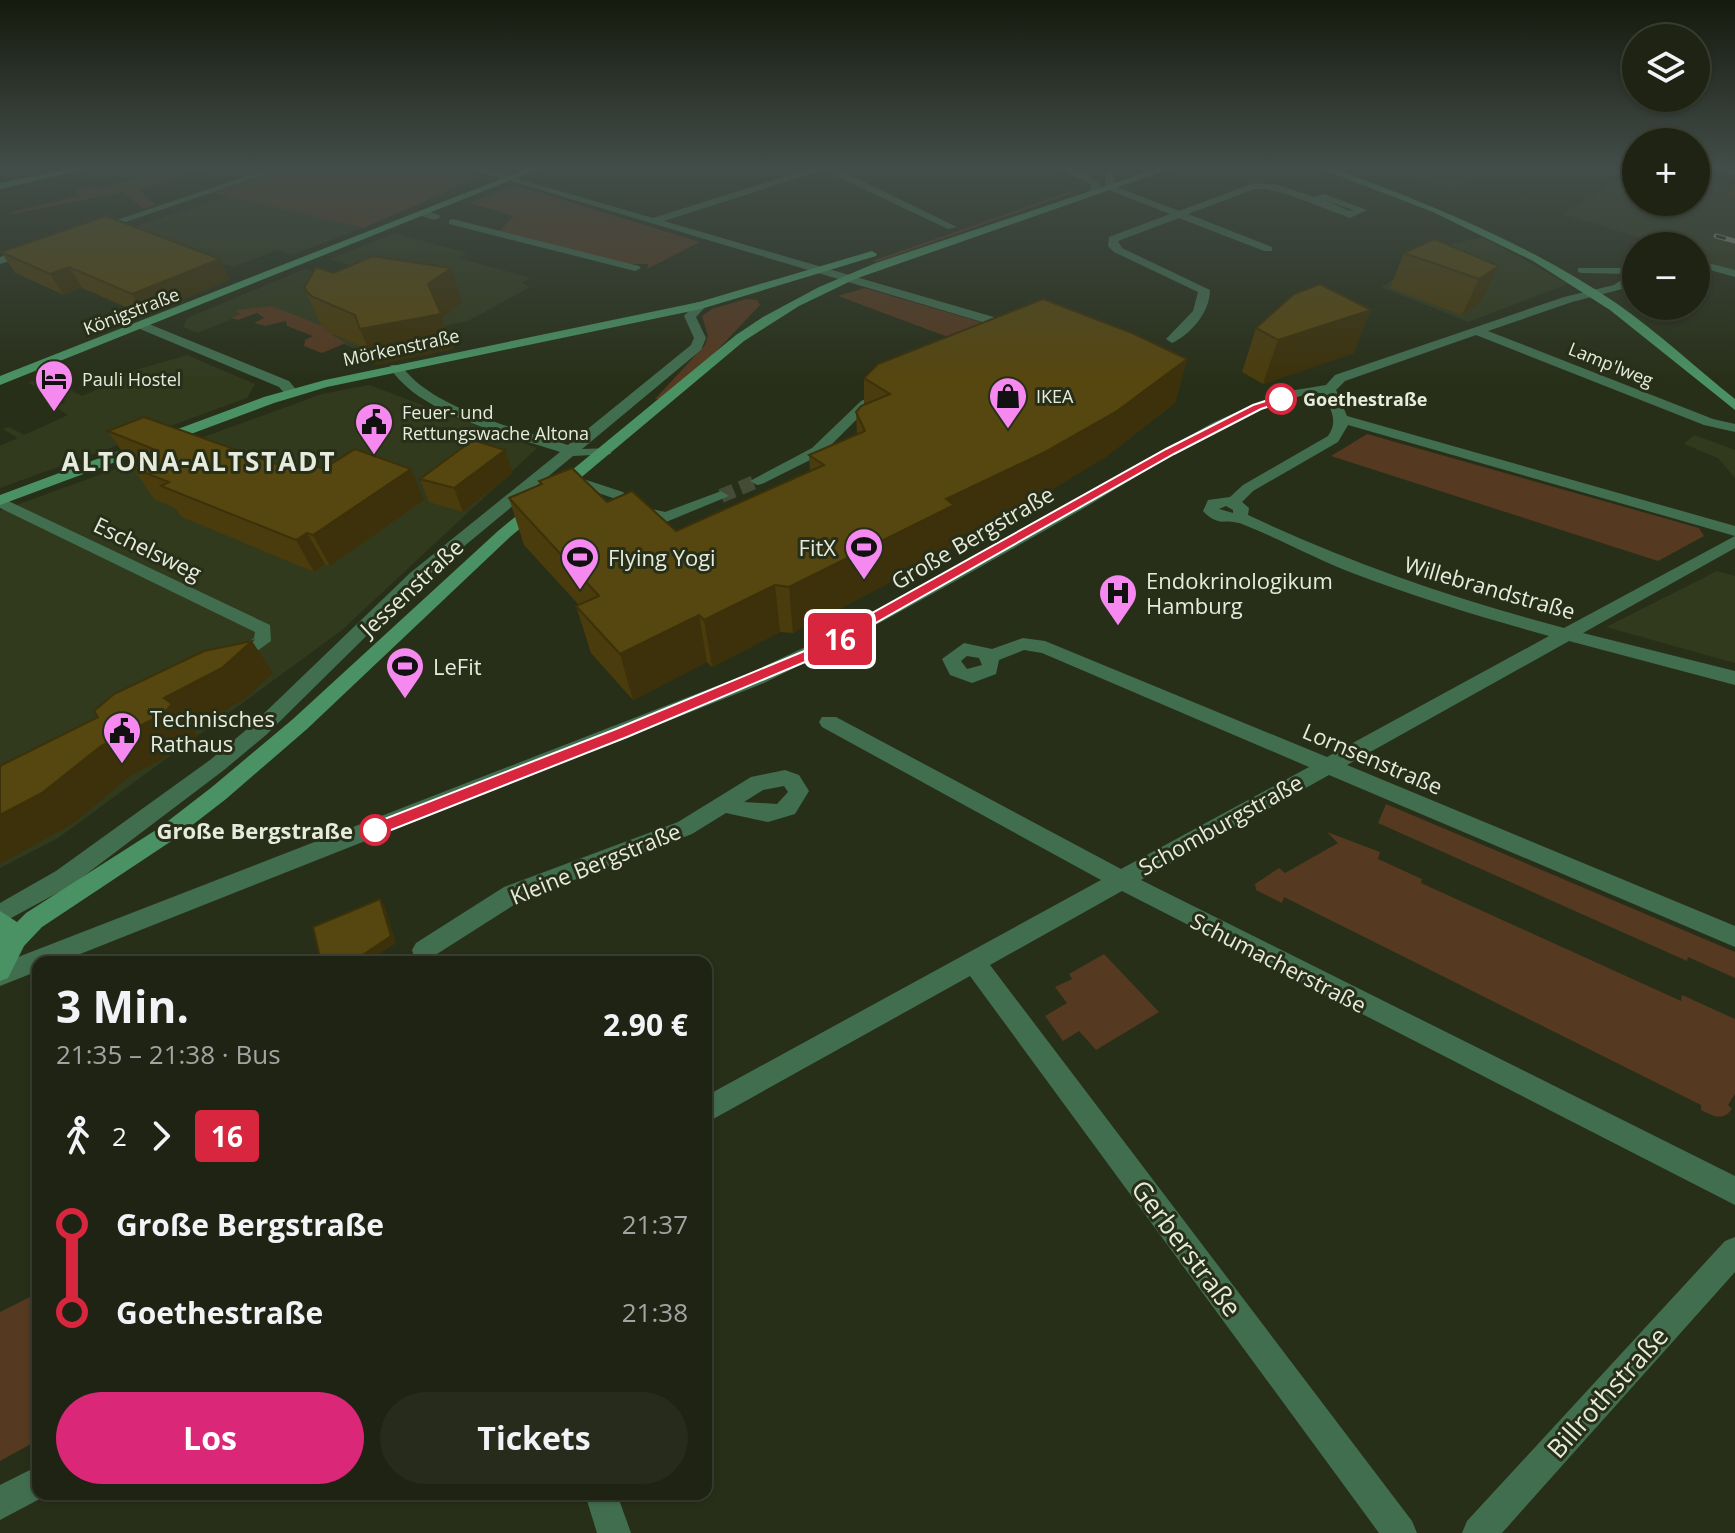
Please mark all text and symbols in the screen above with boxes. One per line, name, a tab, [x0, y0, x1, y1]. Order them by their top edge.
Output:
map controls	[1622, 24, 1710, 320]
button: layers	[1622, 24, 1710, 112]
button: +	[1622, 128, 1710, 216]
button: −	[1622, 232, 1710, 320]
street label: Königstraße	[80, 282, 182, 340]
street label: Mörkenstraße	[340, 323, 462, 371]
street label: Lamp'lweg	[1565, 336, 1657, 392]
hotel icon: Pauli Hostel	[33, 358, 75, 413]
place label: Pauli Hostel	[82, 367, 181, 391]
shop icon: IKEA	[987, 375, 1029, 430]
place label: IKEA	[1036, 384, 1074, 408]
marker: Goethestraße	[1266, 384, 1296, 414]
place label: Goethestraße	[1303, 387, 1427, 411]
place label: Feuer- und Rettungswache Altona	[402, 400, 589, 445]
public building icon: Feuer- und Rettungswache Altona	[353, 401, 395, 456]
district label: ALTONA-ALTSTADT	[61, 443, 337, 479]
street label: Große Bergstraße	[885, 478, 1059, 596]
street label: Eschelsweg	[89, 509, 207, 587]
sports icon: FitX	[843, 526, 885, 581]
street label: Jessenstraße	[352, 531, 469, 644]
place label: FitX	[799, 532, 836, 562]
sports icon: Flying Yogi	[559, 536, 601, 591]
place label: Flying Yogi	[608, 542, 716, 572]
street label: Willebrandstraße	[1401, 548, 1579, 626]
place label: Endokrinologikum Hamburg	[1146, 565, 1333, 620]
hospital icon: Endokrinologikum Hamburg	[1097, 572, 1139, 627]
line badge: 16	[804, 613, 876, 665]
text: 16	[824, 620, 856, 658]
sports icon: LeFit	[384, 645, 426, 700]
place label: LeFit	[433, 651, 482, 681]
place label: Technisches Rathaus	[150, 703, 275, 758]
public building icon: Technisches Rathaus	[101, 710, 143, 765]
street label: Lornsenstraße	[1299, 715, 1447, 801]
street label: Schomburgstraße	[1133, 766, 1307, 882]
place label: Große Bergstraße	[157, 815, 353, 845]
marker: Große Bergstraße	[360, 815, 390, 845]
street label: Kleine Bergstraße	[505, 815, 685, 911]
street label: Schumacherstraße	[1186, 905, 1372, 1019]
text: 3 Min.	[56, 976, 189, 1036]
text: 2.90 €	[603, 1004, 688, 1045]
text: 21:35 – 21:38 · Bus	[56, 1036, 281, 1072]
icon: walk	[56, 1114, 100, 1158]
icon: forward	[139, 1114, 183, 1158]
text: 16	[211, 1117, 243, 1155]
text: 2	[112, 1118, 127, 1154]
street label: Gerberstraße	[1124, 1172, 1250, 1324]
text: Große Bergstraße	[116, 1204, 384, 1245]
text: 21:37	[622, 1206, 688, 1242]
text: Goethestraße	[116, 1292, 323, 1333]
text: 21:38	[622, 1294, 688, 1330]
street label: Billrothstraße	[1538, 1318, 1676, 1466]
button: Los	[56, 1392, 364, 1484]
button: Tickets	[380, 1392, 688, 1484]

